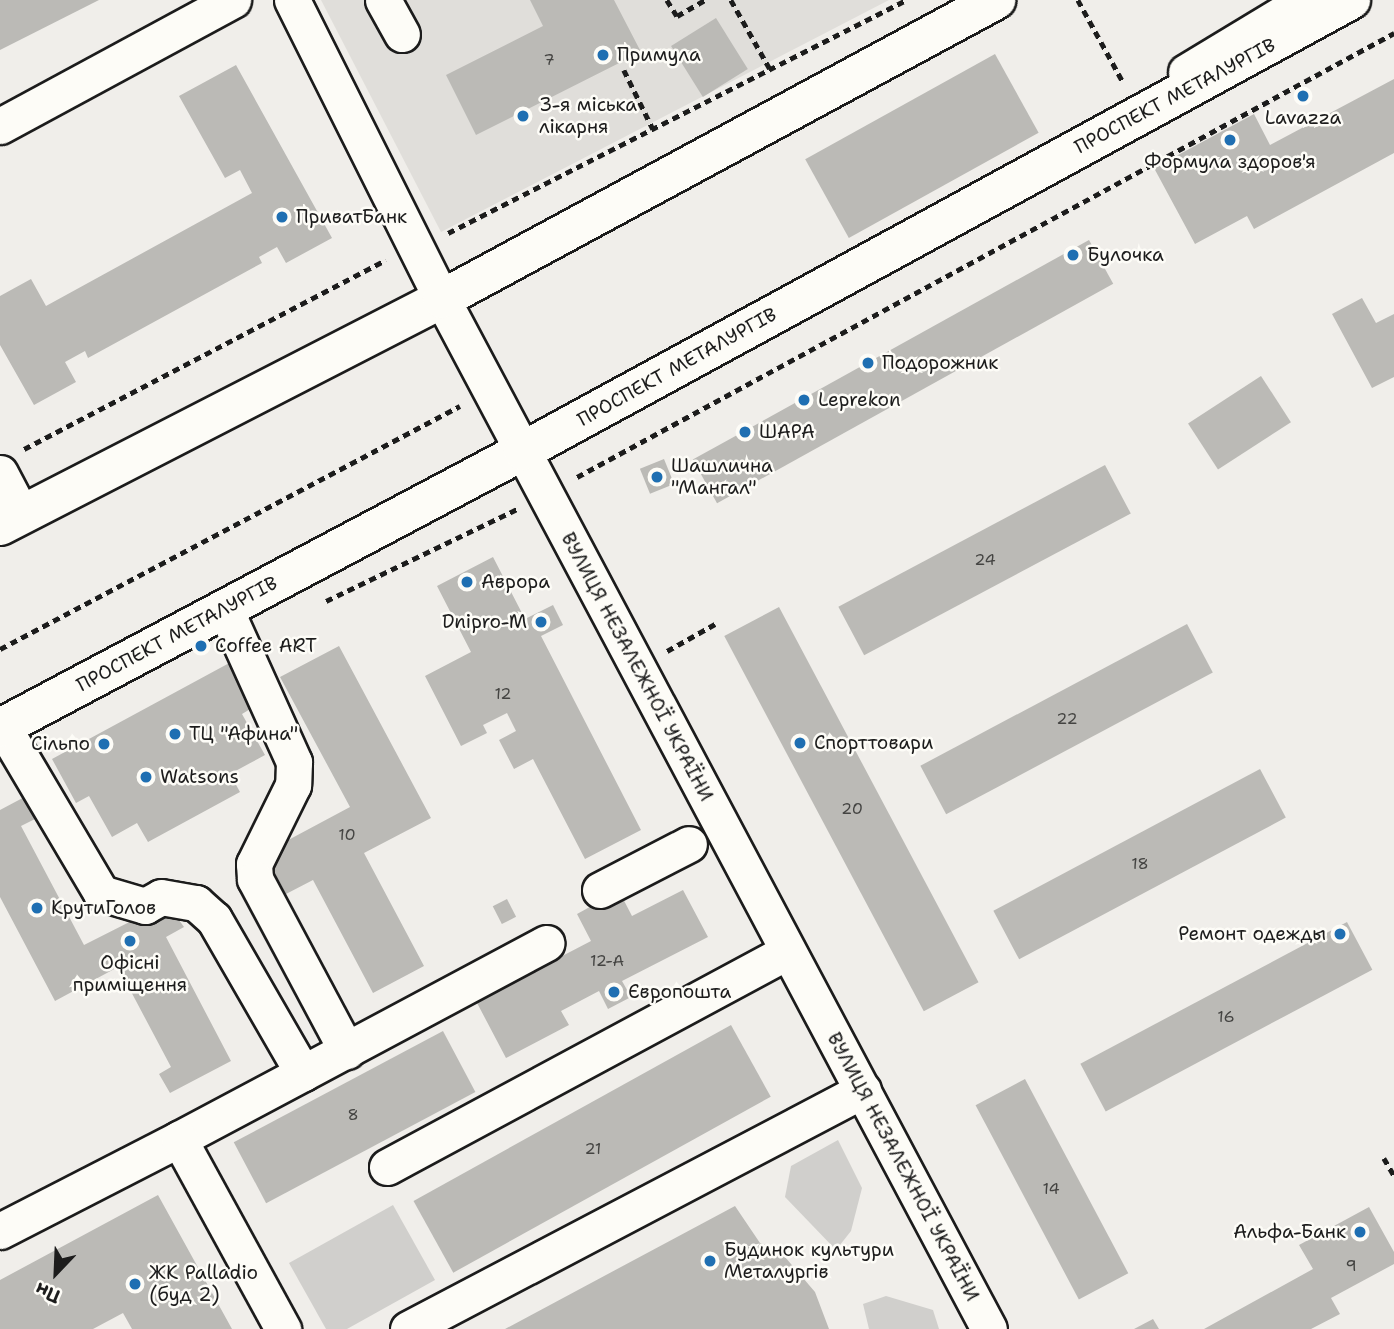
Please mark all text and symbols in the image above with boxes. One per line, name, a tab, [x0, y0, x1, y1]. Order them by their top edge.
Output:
street label: ПРОСПЕКТ МЕТАЛУРГІВ	[1071, 33, 1279, 159]
place label: Примула	[617, 44, 701, 66]
marker: Примула	[595, 47, 611, 63]
house number: 7	[543, 50, 555, 70]
marker: Lavazza	[1295, 88, 1311, 104]
place label: 3-я міська лікарня	[539, 94, 637, 138]
marker: 3-я міська лікарня	[513, 106, 533, 126]
place label: Lavazza	[1265, 107, 1341, 129]
marker: Формула здоров'я	[1222, 132, 1238, 148]
place label: Формула здоров'я	[1144, 151, 1316, 173]
place label: ПриватБанк	[296, 206, 407, 228]
marker: ПриватБанк	[274, 209, 290, 225]
place label: Булочка	[1087, 244, 1164, 266]
marker: Булочка	[1065, 247, 1081, 263]
street label: ПРОСПЕКТ МЕТАЛУРГІВ	[573, 303, 781, 431]
place label: Подорожник	[882, 352, 998, 374]
marker: Подорожник	[860, 355, 876, 371]
place label: Leprekon	[818, 389, 901, 411]
marker: Leprekon	[796, 392, 812, 408]
place label: ШАРА	[759, 421, 815, 443]
marker: ШАРА	[737, 424, 753, 440]
place label: Шашлична "Мангал"	[671, 455, 773, 499]
marker: Шашлична "Мангал"	[649, 469, 665, 485]
street label: ВУЛИЦЯ НЕЗАЛЕЖНОЇ УКРАЇНИ	[556, 529, 718, 805]
house number: 24	[974, 550, 996, 570]
street label: ПРОСПЕКТ МЕТАЛУРГІВ	[73, 571, 281, 697]
place label: Аврора	[481, 571, 550, 593]
marker: Аврора	[459, 574, 475, 590]
place label: Dnipro-M	[442, 611, 527, 633]
marker: Dnipro-M	[533, 614, 549, 630]
place label: Coffee ART	[215, 635, 317, 657]
marker: Coffee ART	[193, 638, 209, 654]
house number: 12	[494, 684, 512, 704]
house number: 22	[1056, 709, 1078, 729]
place label: ТЦ "Афина"	[189, 723, 298, 745]
marker: ТЦ "Афина"	[167, 726, 183, 742]
place label: Спорттовари	[814, 732, 933, 754]
place label: Сільпо	[31, 733, 90, 755]
marker: Спорттовари	[792, 735, 808, 751]
marker: Сільпо	[96, 736, 112, 752]
place label: Watsons	[160, 766, 239, 788]
marker: Watsons	[138, 769, 154, 785]
house number: 20	[841, 799, 863, 819]
house number: 10	[338, 825, 356, 845]
house number: 18	[1131, 854, 1149, 874]
place label: КрутиГолов	[51, 897, 156, 919]
marker: КрутиГолов	[29, 900, 45, 916]
place label: Ремонт одежды	[1178, 923, 1326, 945]
marker: Ремонт одежды	[1332, 926, 1348, 942]
marker: Офісні приміщення	[122, 933, 138, 949]
house number: 12-А	[590, 951, 624, 971]
place label: Офісні приміщення	[73, 952, 187, 996]
place label: Європошта	[628, 981, 731, 1003]
marker: Європошта	[606, 984, 622, 1000]
house number: 16	[1217, 1007, 1235, 1027]
street label: ВУЛИЦЯ НЕЗАЛЕЖНОЇ УКРАЇНИ	[822, 1029, 984, 1305]
house number: 8	[347, 1105, 359, 1125]
house number: 21	[584, 1139, 602, 1159]
house number: 14	[1042, 1179, 1060, 1199]
place label: Альфа-Банк	[1233, 1221, 1346, 1243]
marker: Альфа-Банк	[1352, 1224, 1368, 1240]
north arrow	[21, 1238, 91, 1308]
place label: Будинок культури Металургів	[724, 1239, 894, 1283]
marker: Будинок культури Металургів	[702, 1253, 718, 1269]
house number: 9	[1345, 1256, 1357, 1276]
place label: ЖК Palladio (буд 2)	[149, 1262, 258, 1306]
text: Пн	[31, 1276, 64, 1309]
marker: ЖК Palladio (буд 2)	[127, 1276, 143, 1292]

